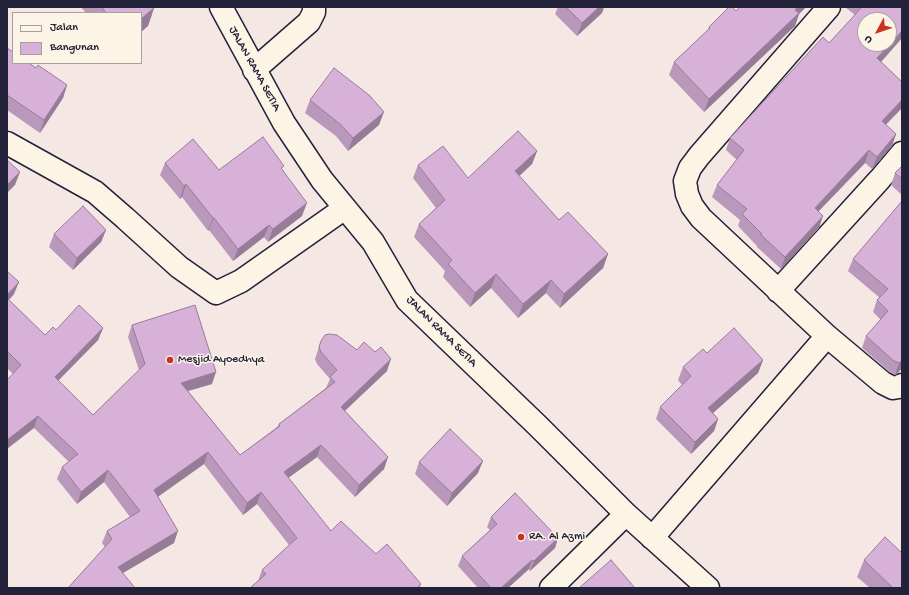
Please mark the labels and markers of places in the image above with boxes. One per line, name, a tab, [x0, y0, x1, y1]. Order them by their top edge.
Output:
place label: Mesjid Ayoedhya	[178, 353, 264, 367]
marker: Mesjid Ayoedhya	[165, 355, 175, 365]
place label: RA. Al Azmi	[529, 530, 585, 544]
marker: RA. Al Azmi	[516, 532, 526, 542]

